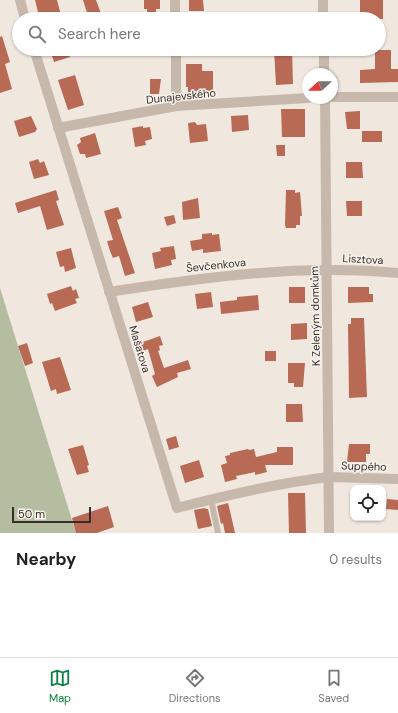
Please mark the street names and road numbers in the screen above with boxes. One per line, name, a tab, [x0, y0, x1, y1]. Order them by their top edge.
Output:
street label: Dunajevského	[145, 85, 217, 107]
street label: Lisztova	[342, 251, 384, 267]
street label: Ševčenkova	[186, 255, 246, 275]
street label: K Zeleným domkům	[307, 266, 323, 366]
street label: Mašatova	[126, 324, 154, 374]
street label: Suppého	[341, 458, 387, 474]

